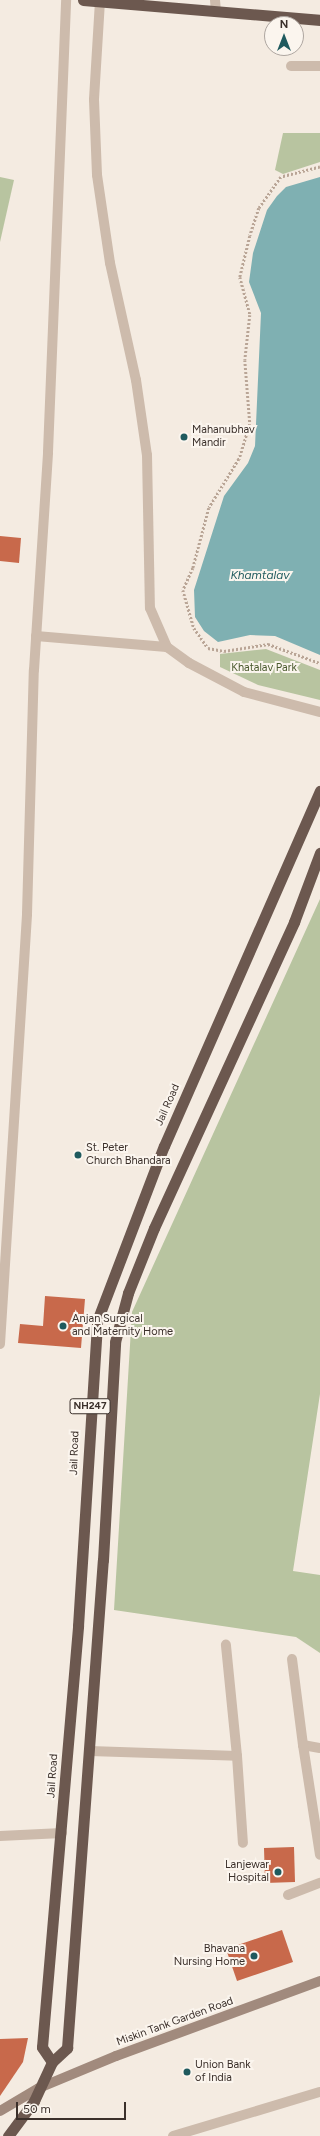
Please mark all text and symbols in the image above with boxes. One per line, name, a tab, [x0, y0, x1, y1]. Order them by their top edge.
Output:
north arrow	[264, 16, 304, 56]
text: N	[280, 18, 288, 31]
place label: Mahanubhav Mandir	[192, 424, 255, 450]
marker: Mahanubhav Mandir	[179, 432, 189, 442]
water label: Khamtalav	[231, 569, 289, 583]
park label: Khatalav Park	[231, 661, 297, 675]
street label: Jail Road	[153, 1082, 183, 1128]
place label: St. Peter Church Bhandara	[86, 1142, 171, 1168]
marker: St. Peter Church Bhandara	[73, 1150, 83, 1160]
place label: Anjan Surgical and Maternity Home	[72, 1313, 173, 1339]
marker: Anjan Surgical and Maternity Home	[57, 1320, 69, 1332]
road number: NH247	[69, 1398, 111, 1414]
street label: Jail Road	[68, 1431, 82, 1475]
street label: Jail Road	[45, 1753, 61, 1799]
place label: Lanjewar Hospital	[225, 1859, 269, 1885]
marker: Lanjewar Hospital	[272, 1866, 284, 1878]
place label: Bhavana Nursing Home	[174, 1943, 245, 1969]
marker: Bhavana Nursing Home	[248, 1950, 260, 1962]
street label: Miskin Tank Garden Road	[115, 1995, 235, 2049]
place label: Union Bank of India	[195, 2059, 251, 2085]
marker: Union Bank of India	[182, 2067, 192, 2077]
scale bar	[18, 2094, 128, 2120]
text: 50 m	[23, 2102, 51, 2116]

